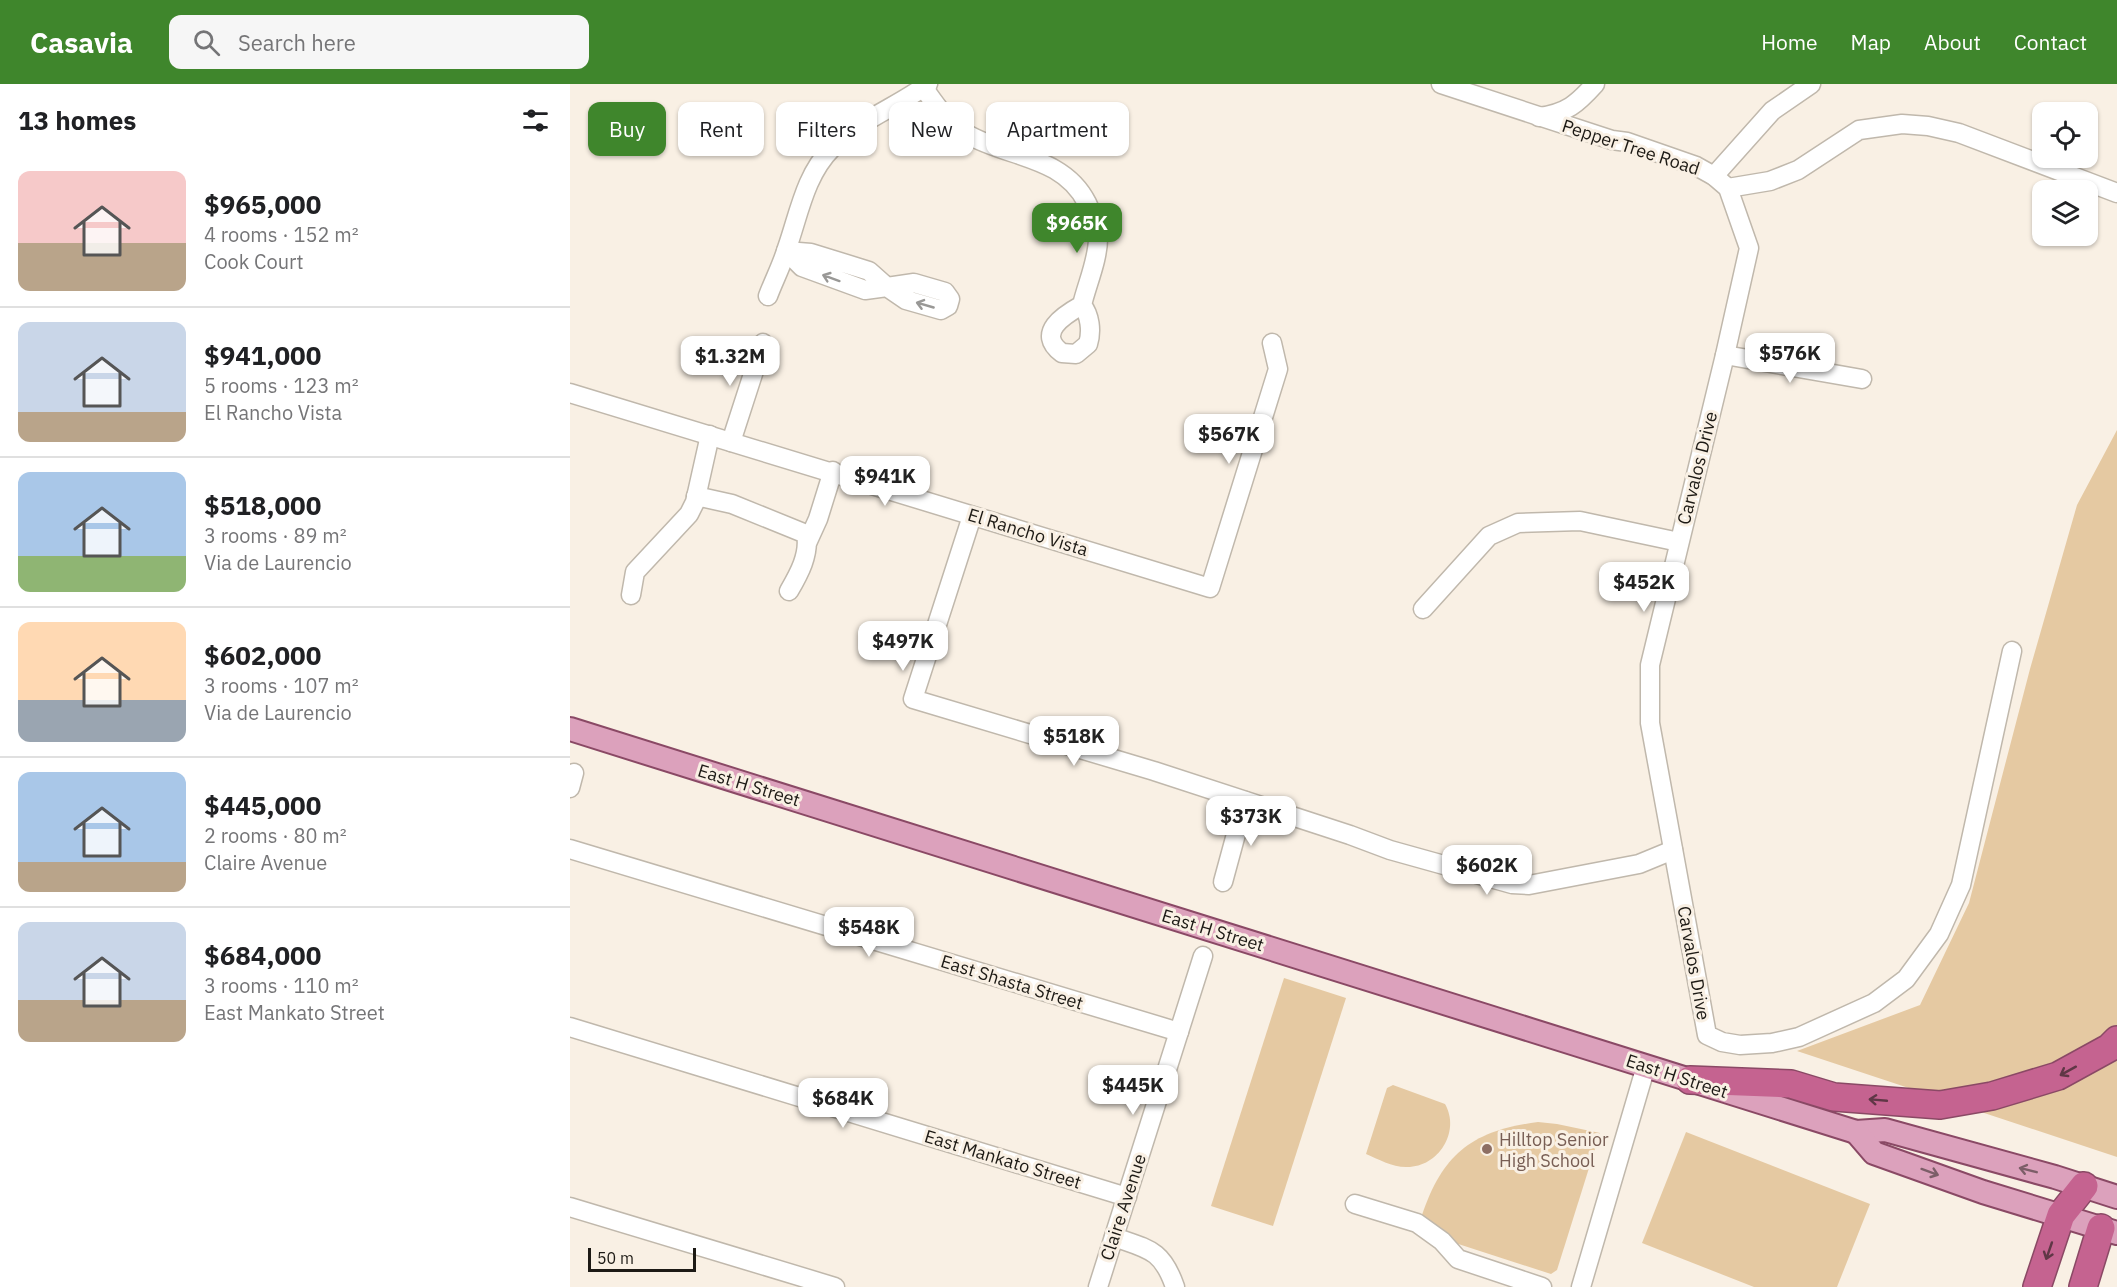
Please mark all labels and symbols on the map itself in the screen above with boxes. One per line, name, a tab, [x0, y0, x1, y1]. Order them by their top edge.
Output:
street label: Pepper Tree Road	[1559, 114, 1703, 180]
pin: $965K	[1035, 203, 1119, 254]
one-way arrow	[822, 271, 841, 282]
one-way arrow	[916, 299, 935, 310]
pin: $576K	[1748, 333, 1832, 384]
pin: $1.32M	[681, 336, 779, 387]
street label: Carvalos Drive	[1672, 409, 1722, 527]
pin: $567K	[1187, 414, 1271, 465]
pin: $941K	[843, 456, 927, 507]
street label: El Rancho Vista	[965, 503, 1091, 561]
pin: $452K	[1602, 562, 1686, 613]
pin: $497K	[861, 621, 945, 672]
pin: $518K	[1032, 716, 1116, 767]
street label: East H Street	[695, 759, 803, 811]
pin: $373K	[1209, 796, 1293, 847]
pin: $602K	[1445, 845, 1529, 896]
street label: East H Street	[1159, 904, 1267, 956]
street label: Carvalos Drive	[1673, 904, 1715, 1022]
pin: $548K	[827, 907, 911, 958]
street label: East Shasta Street	[938, 949, 1086, 1015]
street label: East H Street	[1623, 1049, 1731, 1103]
pin: $445K	[1091, 1065, 1175, 1116]
one-way arrow	[2059, 1065, 2076, 1077]
pin: $684K	[801, 1078, 885, 1129]
one-way arrow	[1868, 1094, 1888, 1105]
street label: East Mankato Street	[922, 1124, 1084, 1194]
place label: Hilltop Senior High School	[1499, 1128, 1609, 1172]
marker: Hilltop Senior High School	[1480, 1142, 1494, 1156]
street label: Claire Avenue	[1095, 1151, 1151, 1263]
one-way arrow	[2018, 1163, 2037, 1175]
one-way arrow	[1920, 1167, 1939, 1178]
one-way arrow	[2043, 1241, 2054, 1260]
scale bar	[588, 1245, 696, 1272]

